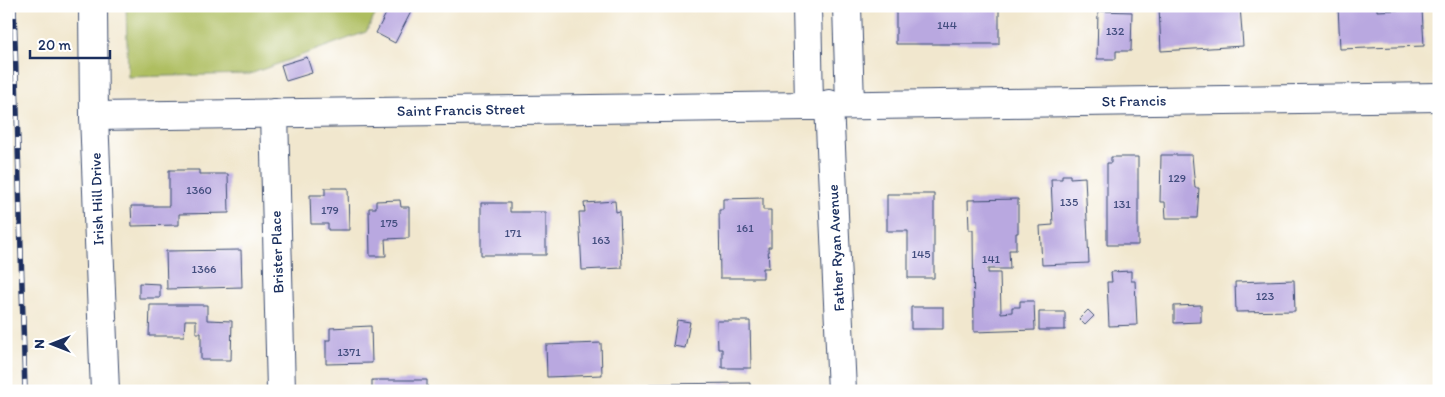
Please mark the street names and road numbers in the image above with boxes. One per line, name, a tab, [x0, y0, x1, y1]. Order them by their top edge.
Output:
street label: St Francis	[1101, 91, 1167, 111]
street label: Saint Francis Street	[397, 100, 526, 120]
street label: Irish Hill Drive	[86, 152, 108, 246]
street label: Father Ryan Avenue	[824, 184, 848, 312]
street label: Brister Place	[267, 210, 287, 294]

